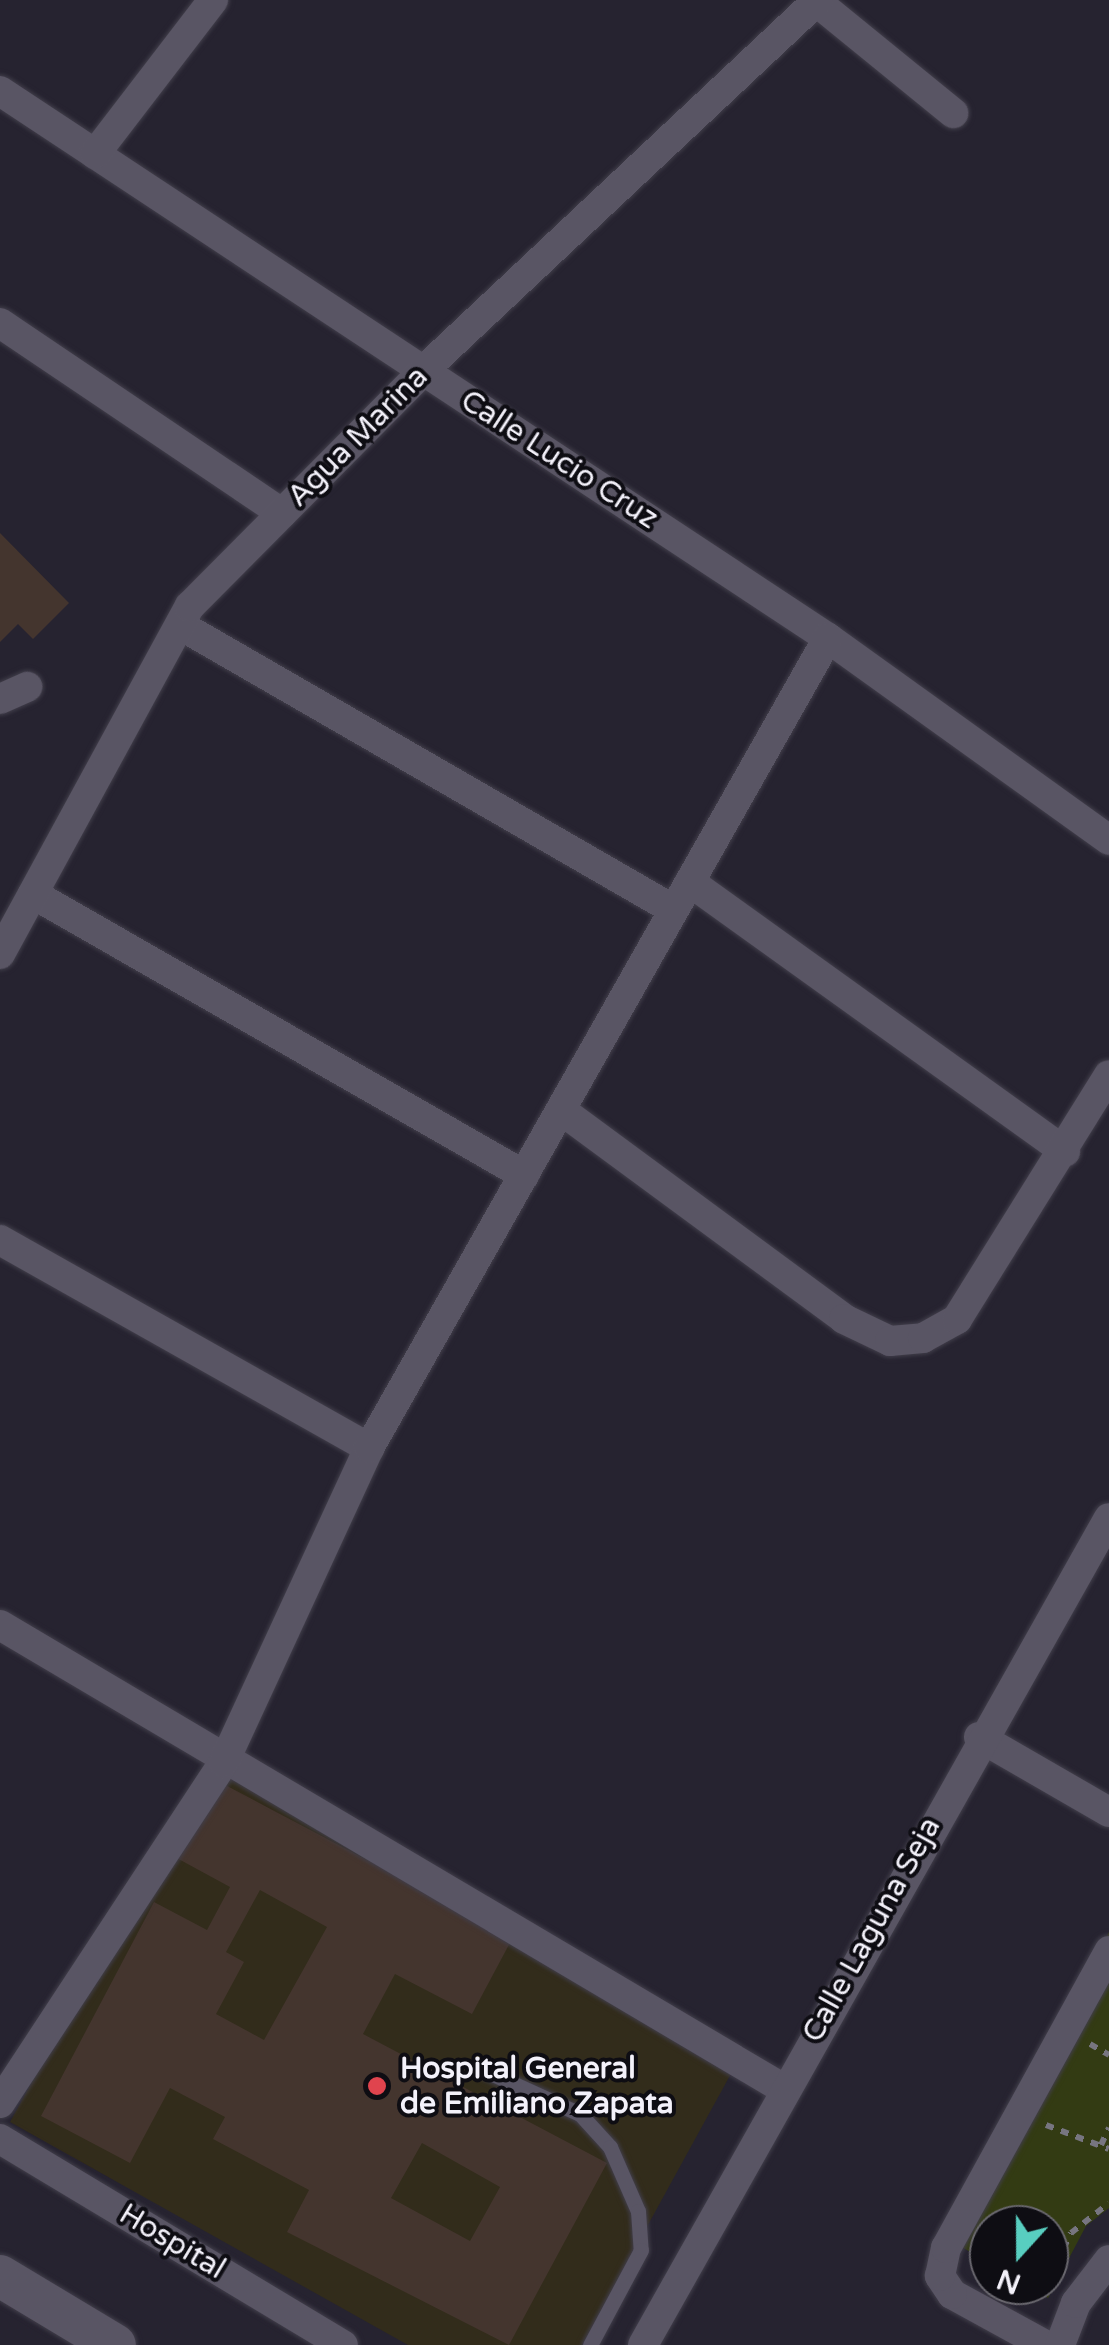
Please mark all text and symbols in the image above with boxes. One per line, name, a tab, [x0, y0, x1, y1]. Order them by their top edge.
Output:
street label: Agua Marina	[280, 359, 436, 515]
street label: Calle Lucio Cruz	[454, 383, 664, 537]
street label: Calle Laguna Seja	[795, 1811, 949, 2049]
place label: Hospital General de Emiliano Zapata	[400, 2051, 674, 2122]
marker: Hospital General de Emiliano Zapata	[364, 2073, 390, 2099]
street label: Hospital	[113, 2196, 231, 2288]
north arrow	[969, 2205, 1069, 2305]
text: N	[992, 2261, 1026, 2301]

